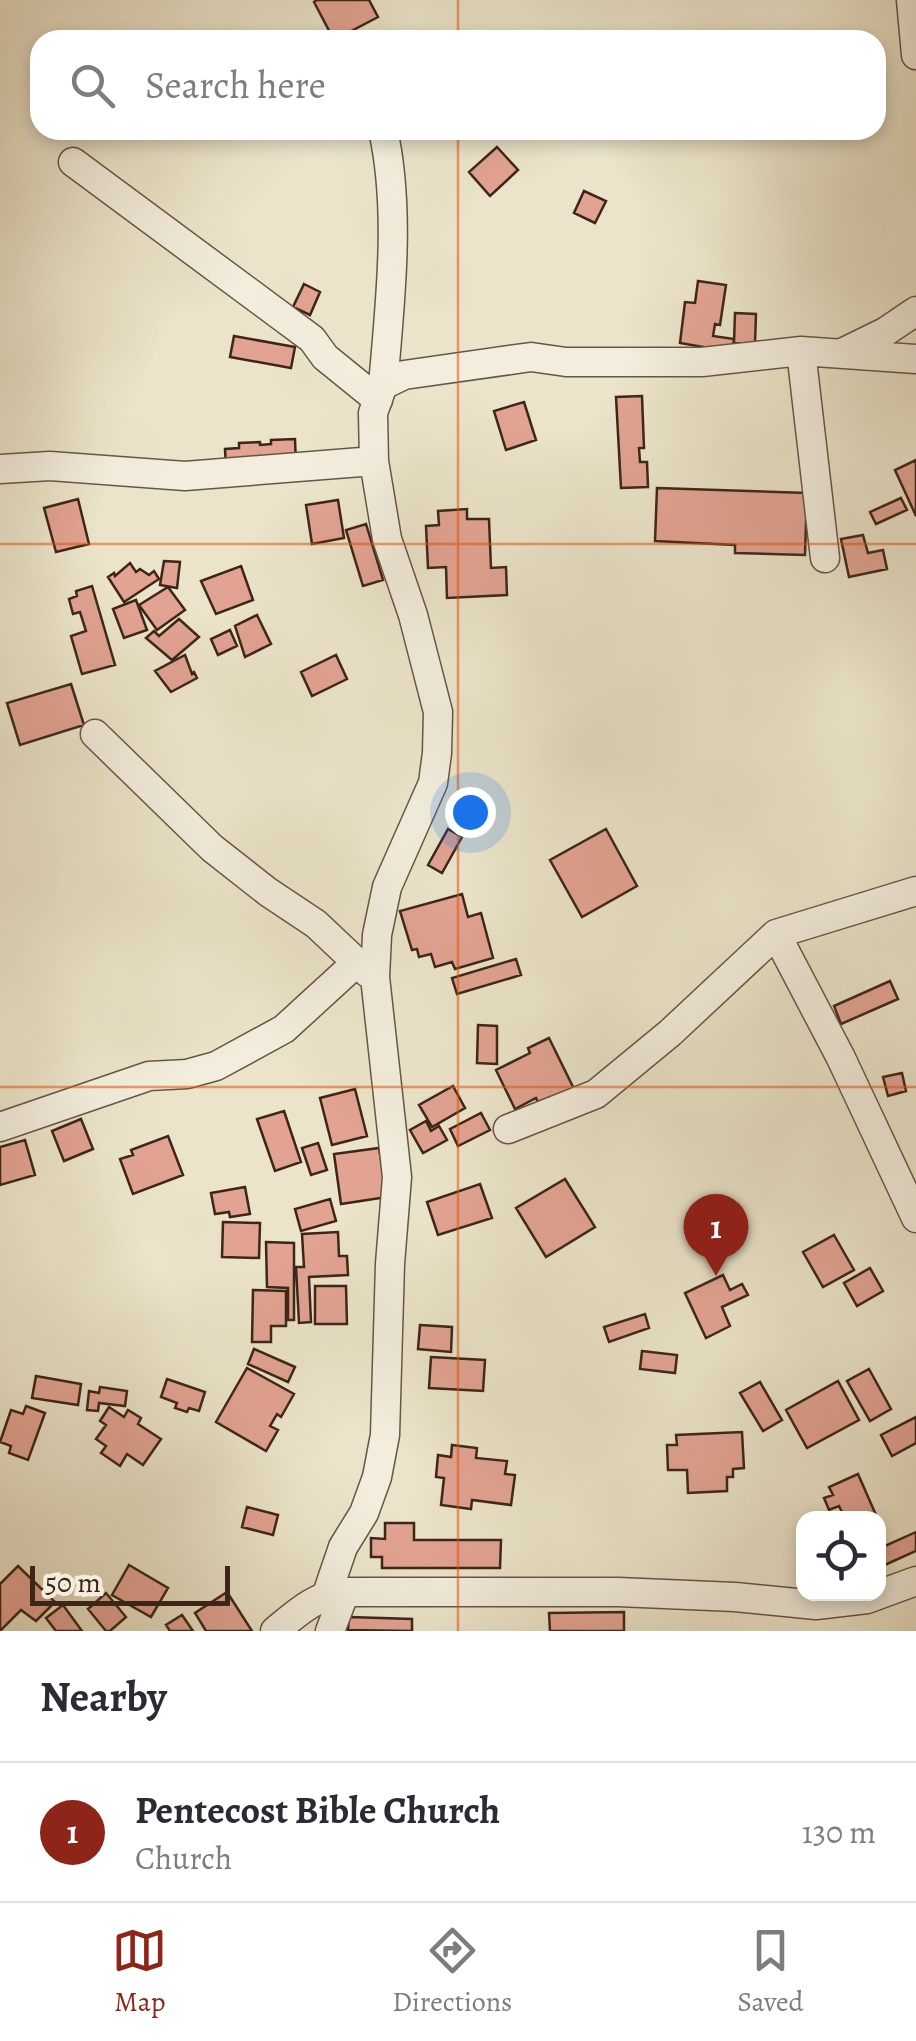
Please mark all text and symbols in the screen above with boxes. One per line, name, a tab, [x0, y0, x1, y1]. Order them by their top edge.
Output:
search box	[30, 30, 886, 140]
icon: search	[65, 58, 120, 113]
text: Search here	[145, 59, 326, 111]
your location	[445, 787, 496, 838]
pin: 1	[684, 1194, 748, 1276]
map controls	[796, 1511, 886, 1601]
button: locate	[796, 1511, 886, 1601]
scale bar	[30, 1561, 230, 1606]
text: 50 m	[45, 1564, 101, 1602]
text: Nearby	[40, 1668, 167, 1725]
text: Pentecost Bible Church	[135, 1784, 500, 1836]
text: 1	[67, 1810, 78, 1854]
text: 130 m	[802, 1810, 876, 1854]
text: Church	[135, 1836, 232, 1880]
tab: Map	[112, 1923, 167, 2021]
tab: Directions	[392, 1923, 512, 2021]
tab: Saved	[737, 1923, 804, 2021]

